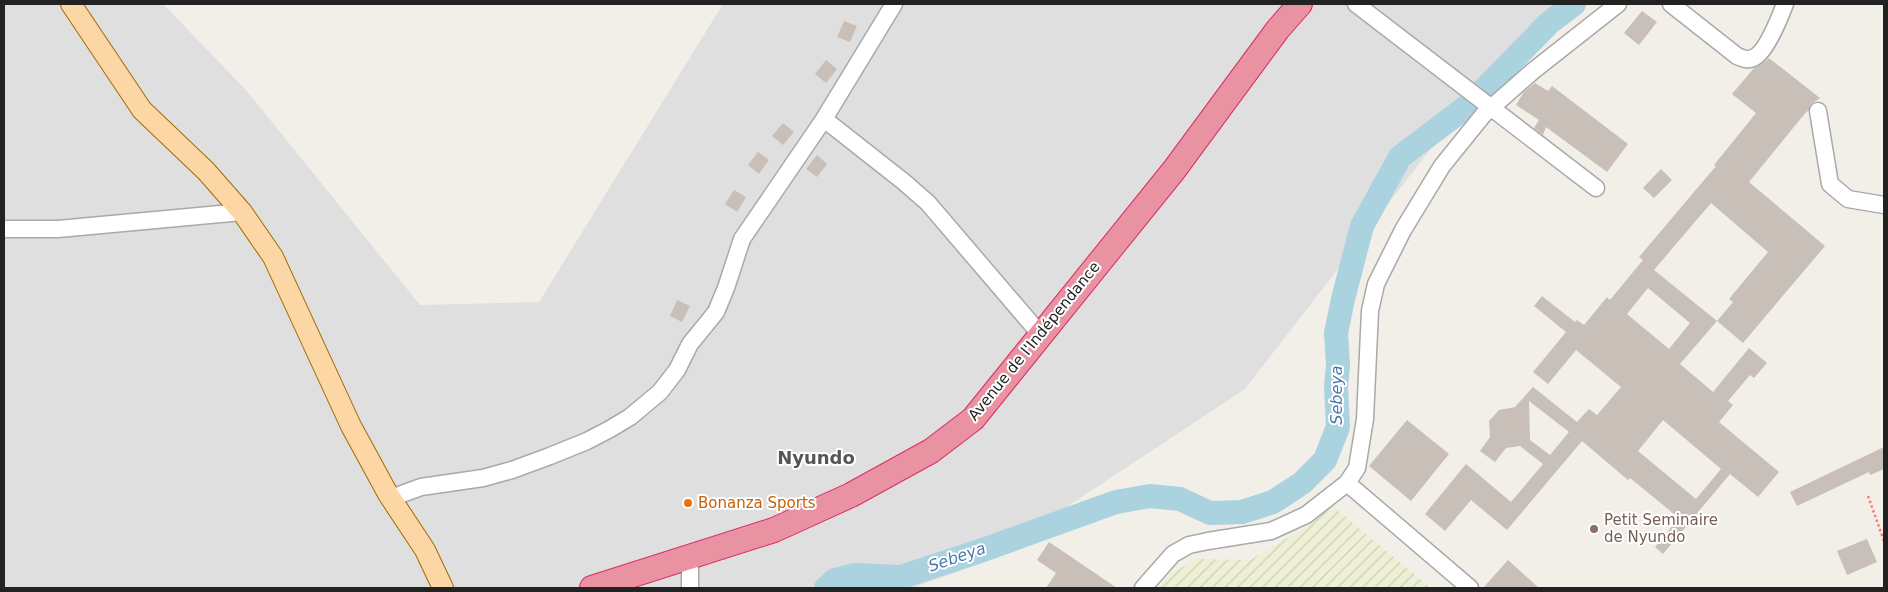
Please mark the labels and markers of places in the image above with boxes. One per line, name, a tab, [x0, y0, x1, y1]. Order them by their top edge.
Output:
place label: Bonanza Sports	[698, 494, 816, 512]
marker: Bonanza Sports	[682, 497, 694, 509]
place label: Petit Seminaire de Nyundo	[1604, 511, 1718, 546]
marker: Petit Seminaire de Nyundo	[1588, 523, 1600, 535]

